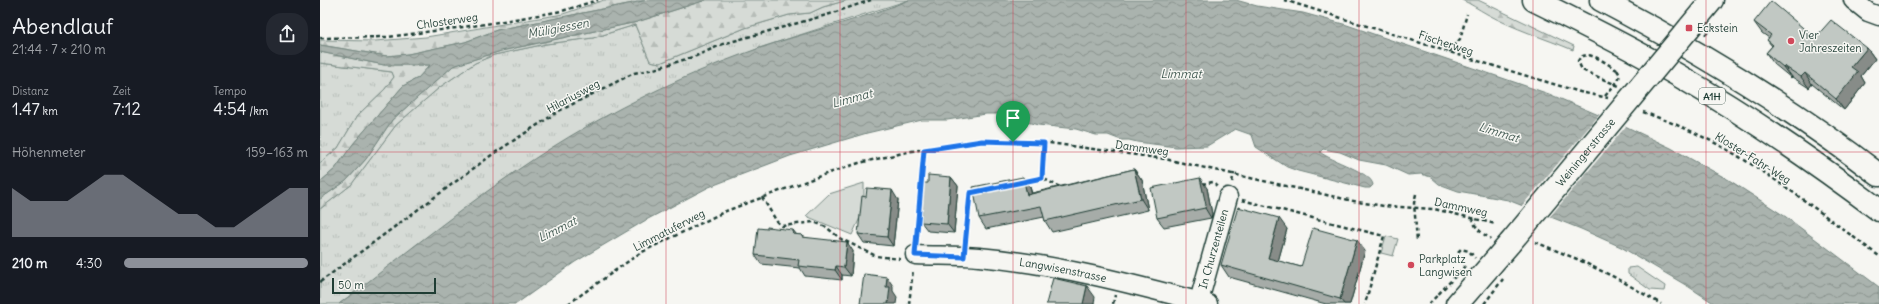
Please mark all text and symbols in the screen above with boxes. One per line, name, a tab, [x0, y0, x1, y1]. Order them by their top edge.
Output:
street label: Chlosterweg	[415, 10, 479, 32]
text: Abendlauf	[12, 12, 113, 40]
button: share	[266, 13, 308, 55]
water label: Müligiessen	[526, 15, 591, 41]
place label: Eckstein	[1697, 21, 1738, 35]
marker: Eckstein	[1684, 23, 1694, 33]
street label: Fischerweg	[1417, 28, 1475, 58]
place label: Vier Jahreszeiten	[1799, 28, 1862, 55]
marker: Vier Jahreszeiten	[1786, 36, 1796, 46]
text: 21:44 · 7 × 210 m	[12, 41, 106, 58]
water label: Limmat	[1160, 66, 1204, 81]
street label: Hilariusweg	[544, 76, 602, 116]
text: Distanz	[12, 84, 49, 98]
text: Zeit	[113, 84, 131, 98]
text: Tempo	[213, 84, 246, 98]
water label: Limmat	[830, 85, 876, 111]
road number: A1H	[1699, 88, 1725, 104]
text: 1.47	[12, 98, 40, 120]
text: 7:12	[113, 98, 141, 120]
text: 4:54	[213, 98, 247, 120]
pin	[996, 101, 1030, 142]
text: km	[40, 104, 58, 118]
text: /km	[247, 104, 268, 118]
icon: arrive	[1002, 107, 1024, 129]
street label: Weiningerstrasse	[1553, 115, 1618, 190]
water label: Limmat	[1477, 119, 1523, 146]
street label: Kloster-Fahr-Weg	[1713, 129, 1793, 187]
street label: Dammweg	[1114, 137, 1170, 159]
text: Höhenmeter	[12, 144, 86, 161]
text: 159–163 m	[246, 144, 308, 161]
street label: Dammweg	[1433, 195, 1489, 219]
street label: Limmatuferweg	[631, 206, 707, 254]
street label: In Churzenteilen	[1196, 207, 1231, 290]
water label: Limmat	[535, 212, 580, 245]
place label: Parkplatz Langwisen	[1419, 252, 1472, 279]
text: 210 m	[12, 255, 47, 272]
text: 4:30	[76, 255, 102, 272]
street label: Langwisenstrasse	[1018, 255, 1108, 285]
marker: Parkplatz Langwisen	[1406, 260, 1416, 270]
scale bar	[332, 276, 436, 295]
text: 50 m	[338, 278, 364, 292]

